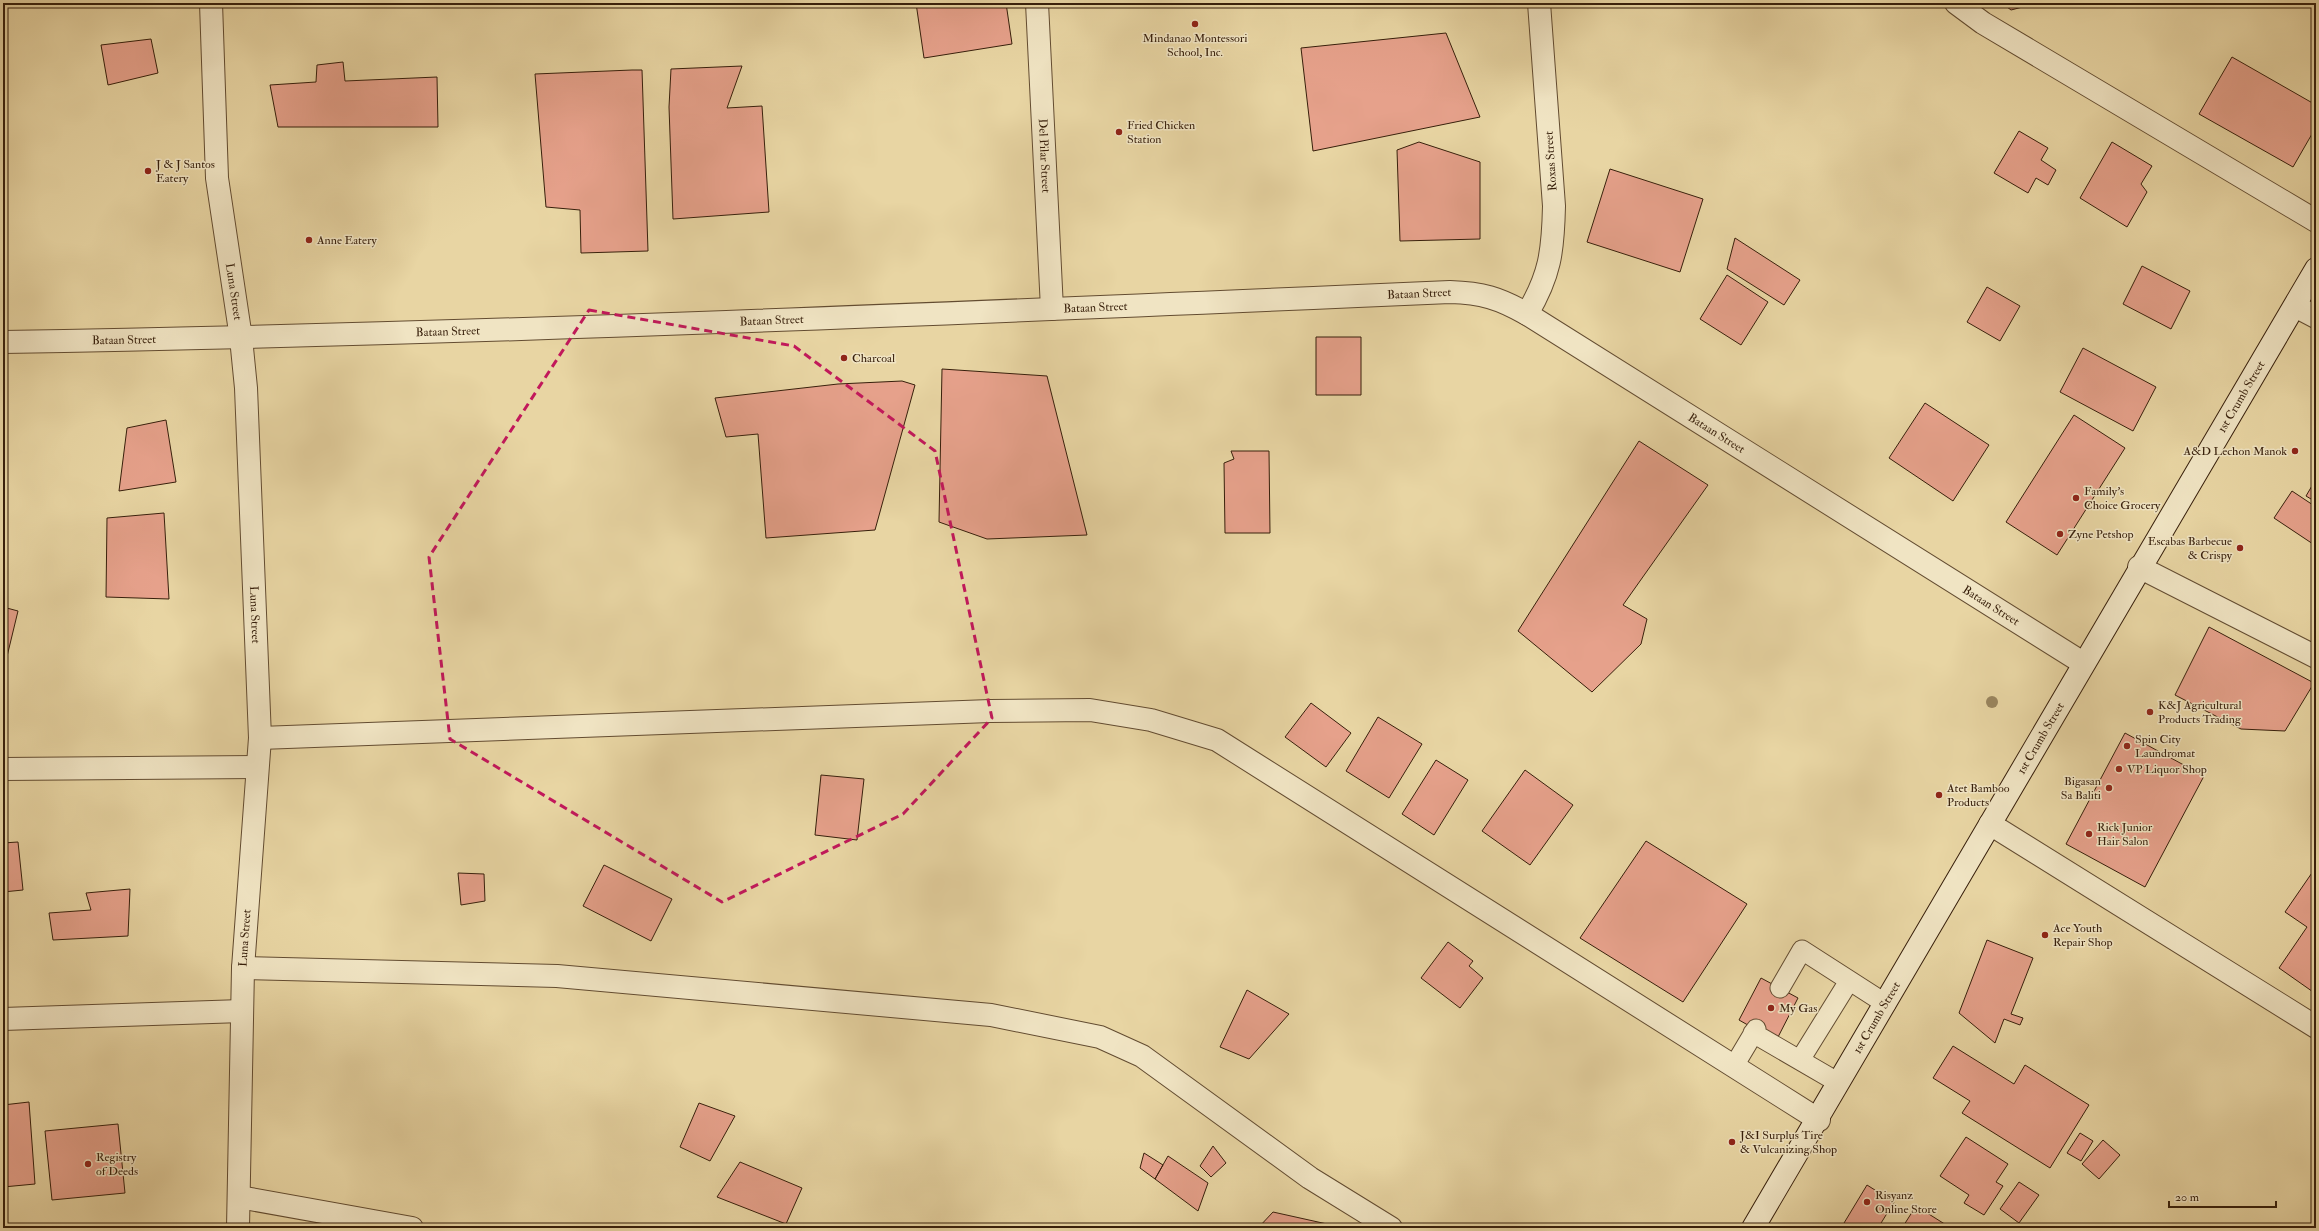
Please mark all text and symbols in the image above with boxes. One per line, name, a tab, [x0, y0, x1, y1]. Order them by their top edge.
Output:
marker: Mindanao Montessori School, Inc.	[1190, 19, 1200, 29]
place label: Mindanao Montessori School, Inc.	[1142, 31, 1248, 60]
street label: Del Pilar Street	[1035, 118, 1054, 194]
place label: Fried Chicken Station	[1127, 118, 1195, 147]
marker: Fried Chicken Station	[1114, 127, 1124, 137]
street label: Roxas Street	[1541, 130, 1561, 191]
place label: J & J Santos Eatery	[155, 157, 215, 186]
marker: J & J Santos Eatery	[143, 166, 153, 176]
place label: Anne Eatery	[316, 233, 377, 248]
marker: Anne Eatery	[304, 235, 314, 245]
street label: Luna Street	[222, 262, 246, 321]
street label: Bataan Street	[1387, 284, 1452, 302]
street label: Bataan Street	[1063, 298, 1128, 316]
street label: Bataan Street	[739, 311, 804, 329]
street label: Bataan Street	[416, 323, 480, 340]
street label: Bataan Street	[92, 332, 156, 348]
place label: Charcoal	[852, 351, 895, 366]
marker: Charcoal	[839, 353, 849, 363]
street label: 1st Crumb Street	[2214, 358, 2268, 435]
street label: Bataan Street	[1686, 410, 1748, 457]
place label: A&D Lechon Manok	[2183, 444, 2287, 459]
marker: A&D Lechon Manok	[2290, 446, 2300, 456]
place label: Family's Choice Grocery	[2084, 484, 2161, 513]
marker: Family's Choice Grocery	[2071, 493, 2081, 503]
place label: Zyne Petshop	[2068, 527, 2134, 542]
marker: Zyne Petshop	[2055, 529, 2065, 539]
place label: Escabas Barbecue & Crispy	[2148, 534, 2233, 563]
marker: Escabas Barbecue & Crispy	[2235, 543, 2245, 553]
street label: Bataan Street	[1960, 582, 2022, 629]
street label: Luna Street	[246, 586, 264, 644]
place label: K&J Agricultural Products Trading	[2158, 698, 2242, 727]
street label: 1st Crumb Street	[2014, 699, 2068, 777]
marker: K&J Agricultural Products Trading	[2145, 707, 2155, 717]
place label: Spin City Laundromat	[2135, 732, 2195, 761]
marker: Spin City Laundromat	[2122, 741, 2132, 751]
place label: VP Liquor Shop	[2127, 762, 2207, 777]
marker: VP Liquor Shop	[2114, 764, 2124, 774]
place label: Bigasan Sa Baliti	[2061, 774, 2101, 803]
place label: Atet Bamboo Products	[1946, 781, 2010, 810]
marker: Bigasan Sa Baliti	[2104, 783, 2114, 793]
marker: Atet Bamboo Products	[1934, 790, 1944, 800]
place label: Rick Junior Hair Salon	[2097, 820, 2153, 849]
marker: Rick Junior Hair Salon	[2084, 829, 2094, 839]
street label: Luna Street	[236, 909, 254, 967]
place label: Ace Youth Repair Shop	[2052, 921, 2113, 950]
marker: Ace Youth Repair Shop	[2040, 930, 2050, 940]
street label: 1st Crumb Street	[1850, 979, 1904, 1056]
place label: My Gas	[1779, 1001, 1817, 1016]
marker: My Gas	[1766, 1003, 1776, 1013]
place label: J&I Surplus Tire & Vulcanizing Shop	[1739, 1128, 1837, 1157]
marker: J&I Surplus Tire & Vulcanizing Shop	[1727, 1137, 1737, 1147]
place label: Registry of Deeds	[96, 1150, 138, 1179]
marker: Registry of Deeds	[83, 1159, 93, 1169]
scale bar	[2169, 1183, 2276, 1209]
place label: Risyanz Online Store	[1875, 1188, 1937, 1217]
text: 20 m	[2175, 1190, 2200, 1205]
marker: Risyanz Online Store	[1862, 1197, 1872, 1207]

